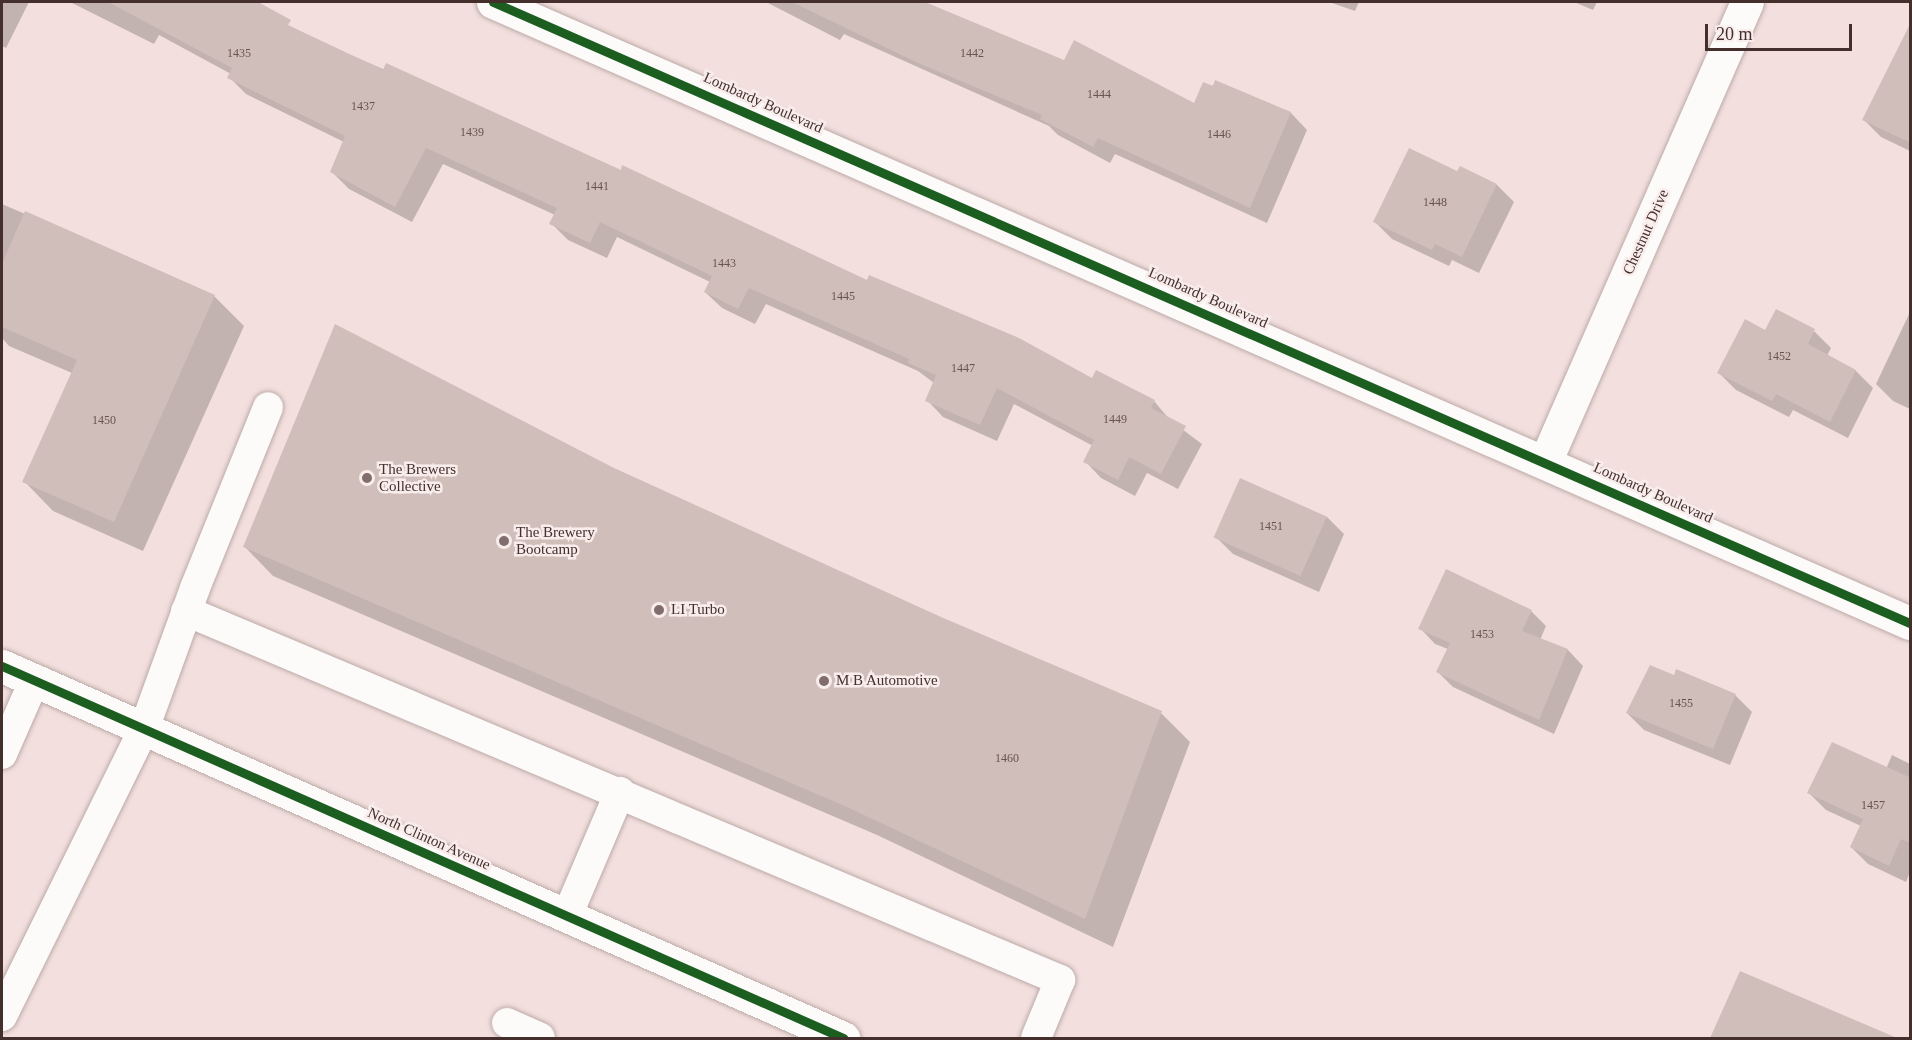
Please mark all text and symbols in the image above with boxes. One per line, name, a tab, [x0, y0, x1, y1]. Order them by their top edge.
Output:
scale bar	[1708, 12, 1855, 50]
text: 20 m	[1716, 24, 1753, 44]
house number: 1435	[227, 47, 251, 61]
house number: 1442	[960, 47, 984, 61]
street label: Lombardy Boulevard	[701, 69, 825, 137]
house number: 1444	[1087, 88, 1111, 102]
house number: 1437	[351, 100, 375, 114]
house number: 1439	[460, 126, 484, 140]
house number: 1446	[1207, 128, 1231, 142]
house number: 1441	[585, 180, 609, 194]
street label: Chestnut Drive	[1619, 187, 1673, 277]
house number: 1448	[1423, 196, 1447, 210]
house number: 1443	[712, 257, 736, 271]
street label: Lombardy Boulevard	[1146, 264, 1270, 332]
house number: 1445	[831, 290, 855, 304]
house number: 1452	[1767, 350, 1791, 364]
house number: 1447	[951, 362, 975, 376]
house number: 1449	[1103, 413, 1127, 427]
house number: 1450	[92, 414, 116, 428]
street label: Lombardy Boulevard	[1591, 459, 1715, 527]
place label: The Brewers Collective	[379, 460, 456, 495]
marker: The Brewers Collective	[360, 471, 374, 485]
house number: 1451	[1259, 520, 1283, 534]
place label: The Brewery Bootcamp	[516, 523, 595, 558]
marker: The Brewery Bootcamp	[497, 534, 511, 548]
place label: LI Turbo	[671, 601, 725, 619]
marker: LI Turbo	[652, 603, 666, 617]
house number: 1453	[1470, 628, 1494, 642]
place label: M B Automotive	[836, 672, 939, 690]
marker: M B Automotive	[817, 674, 831, 688]
house number: 1455	[1669, 697, 1693, 711]
house number: 1460	[995, 752, 1019, 766]
house number: 1457	[1861, 799, 1885, 813]
street label: North Clinton Avenue	[365, 804, 493, 874]

